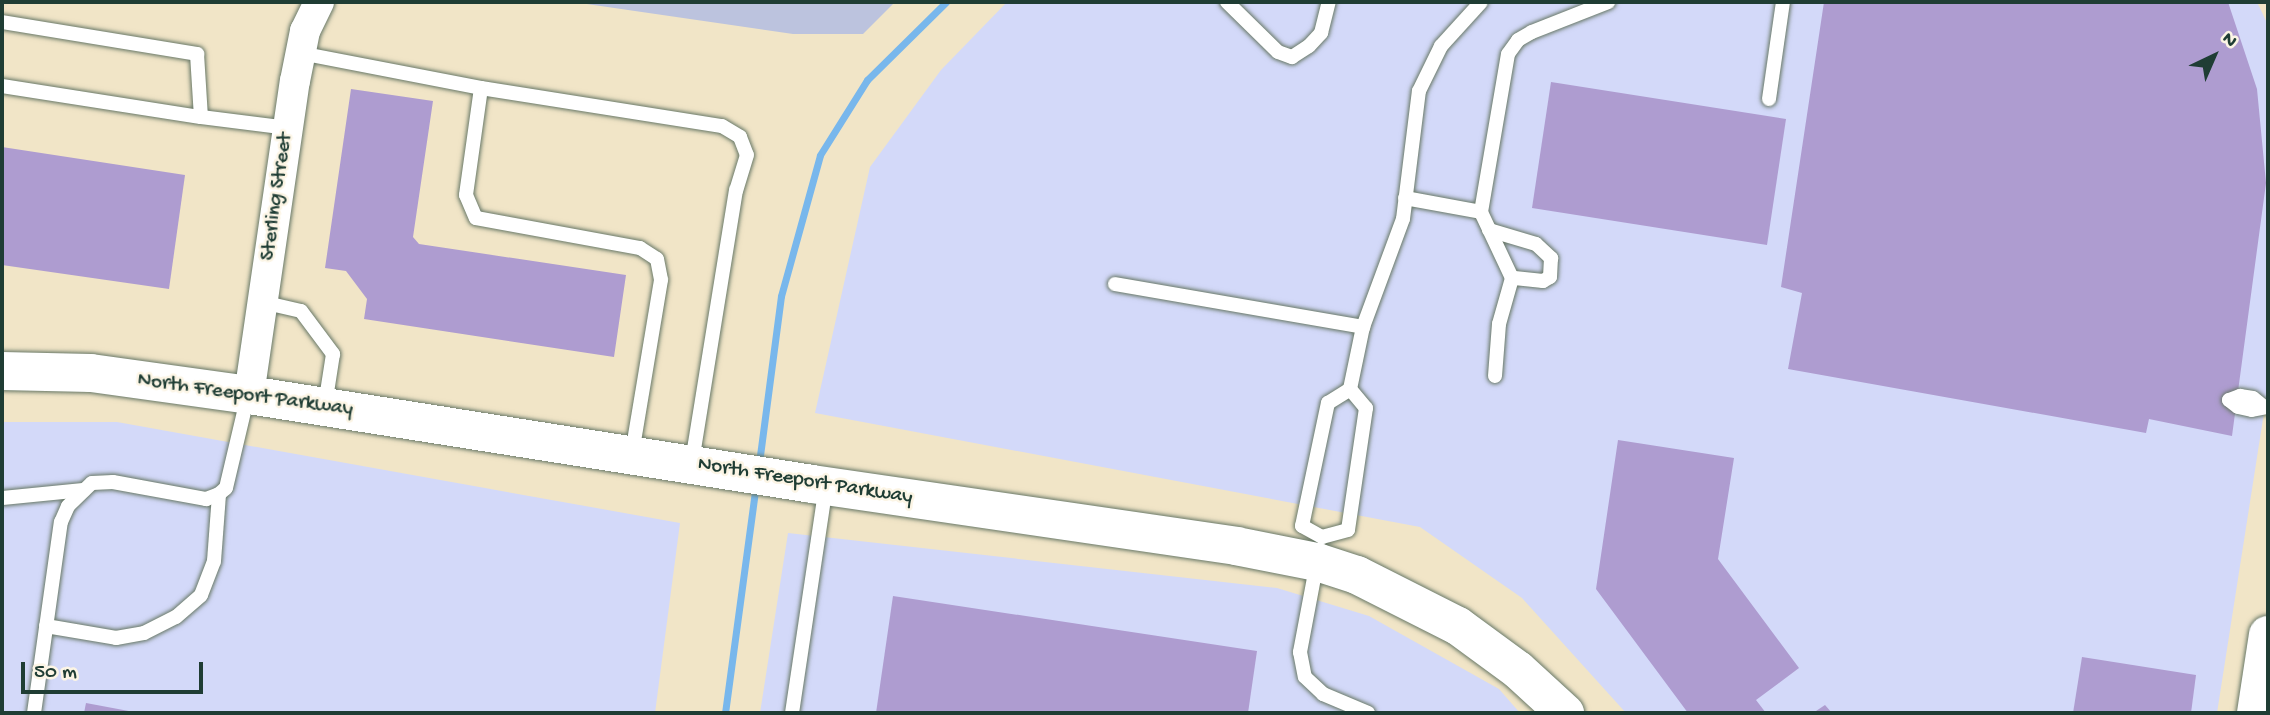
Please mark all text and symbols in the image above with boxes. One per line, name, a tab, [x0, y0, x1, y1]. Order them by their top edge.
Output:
north arrow	[2179, 21, 2249, 91]
text: N	[2216, 28, 2241, 53]
street label: Sterling Street	[257, 132, 299, 262]
street label: North Freeport Parkway	[136, 368, 354, 424]
street label: North Freeport Parkway	[696, 453, 914, 511]
scale bar	[24, 648, 206, 692]
text: 50 m	[34, 661, 77, 686]

